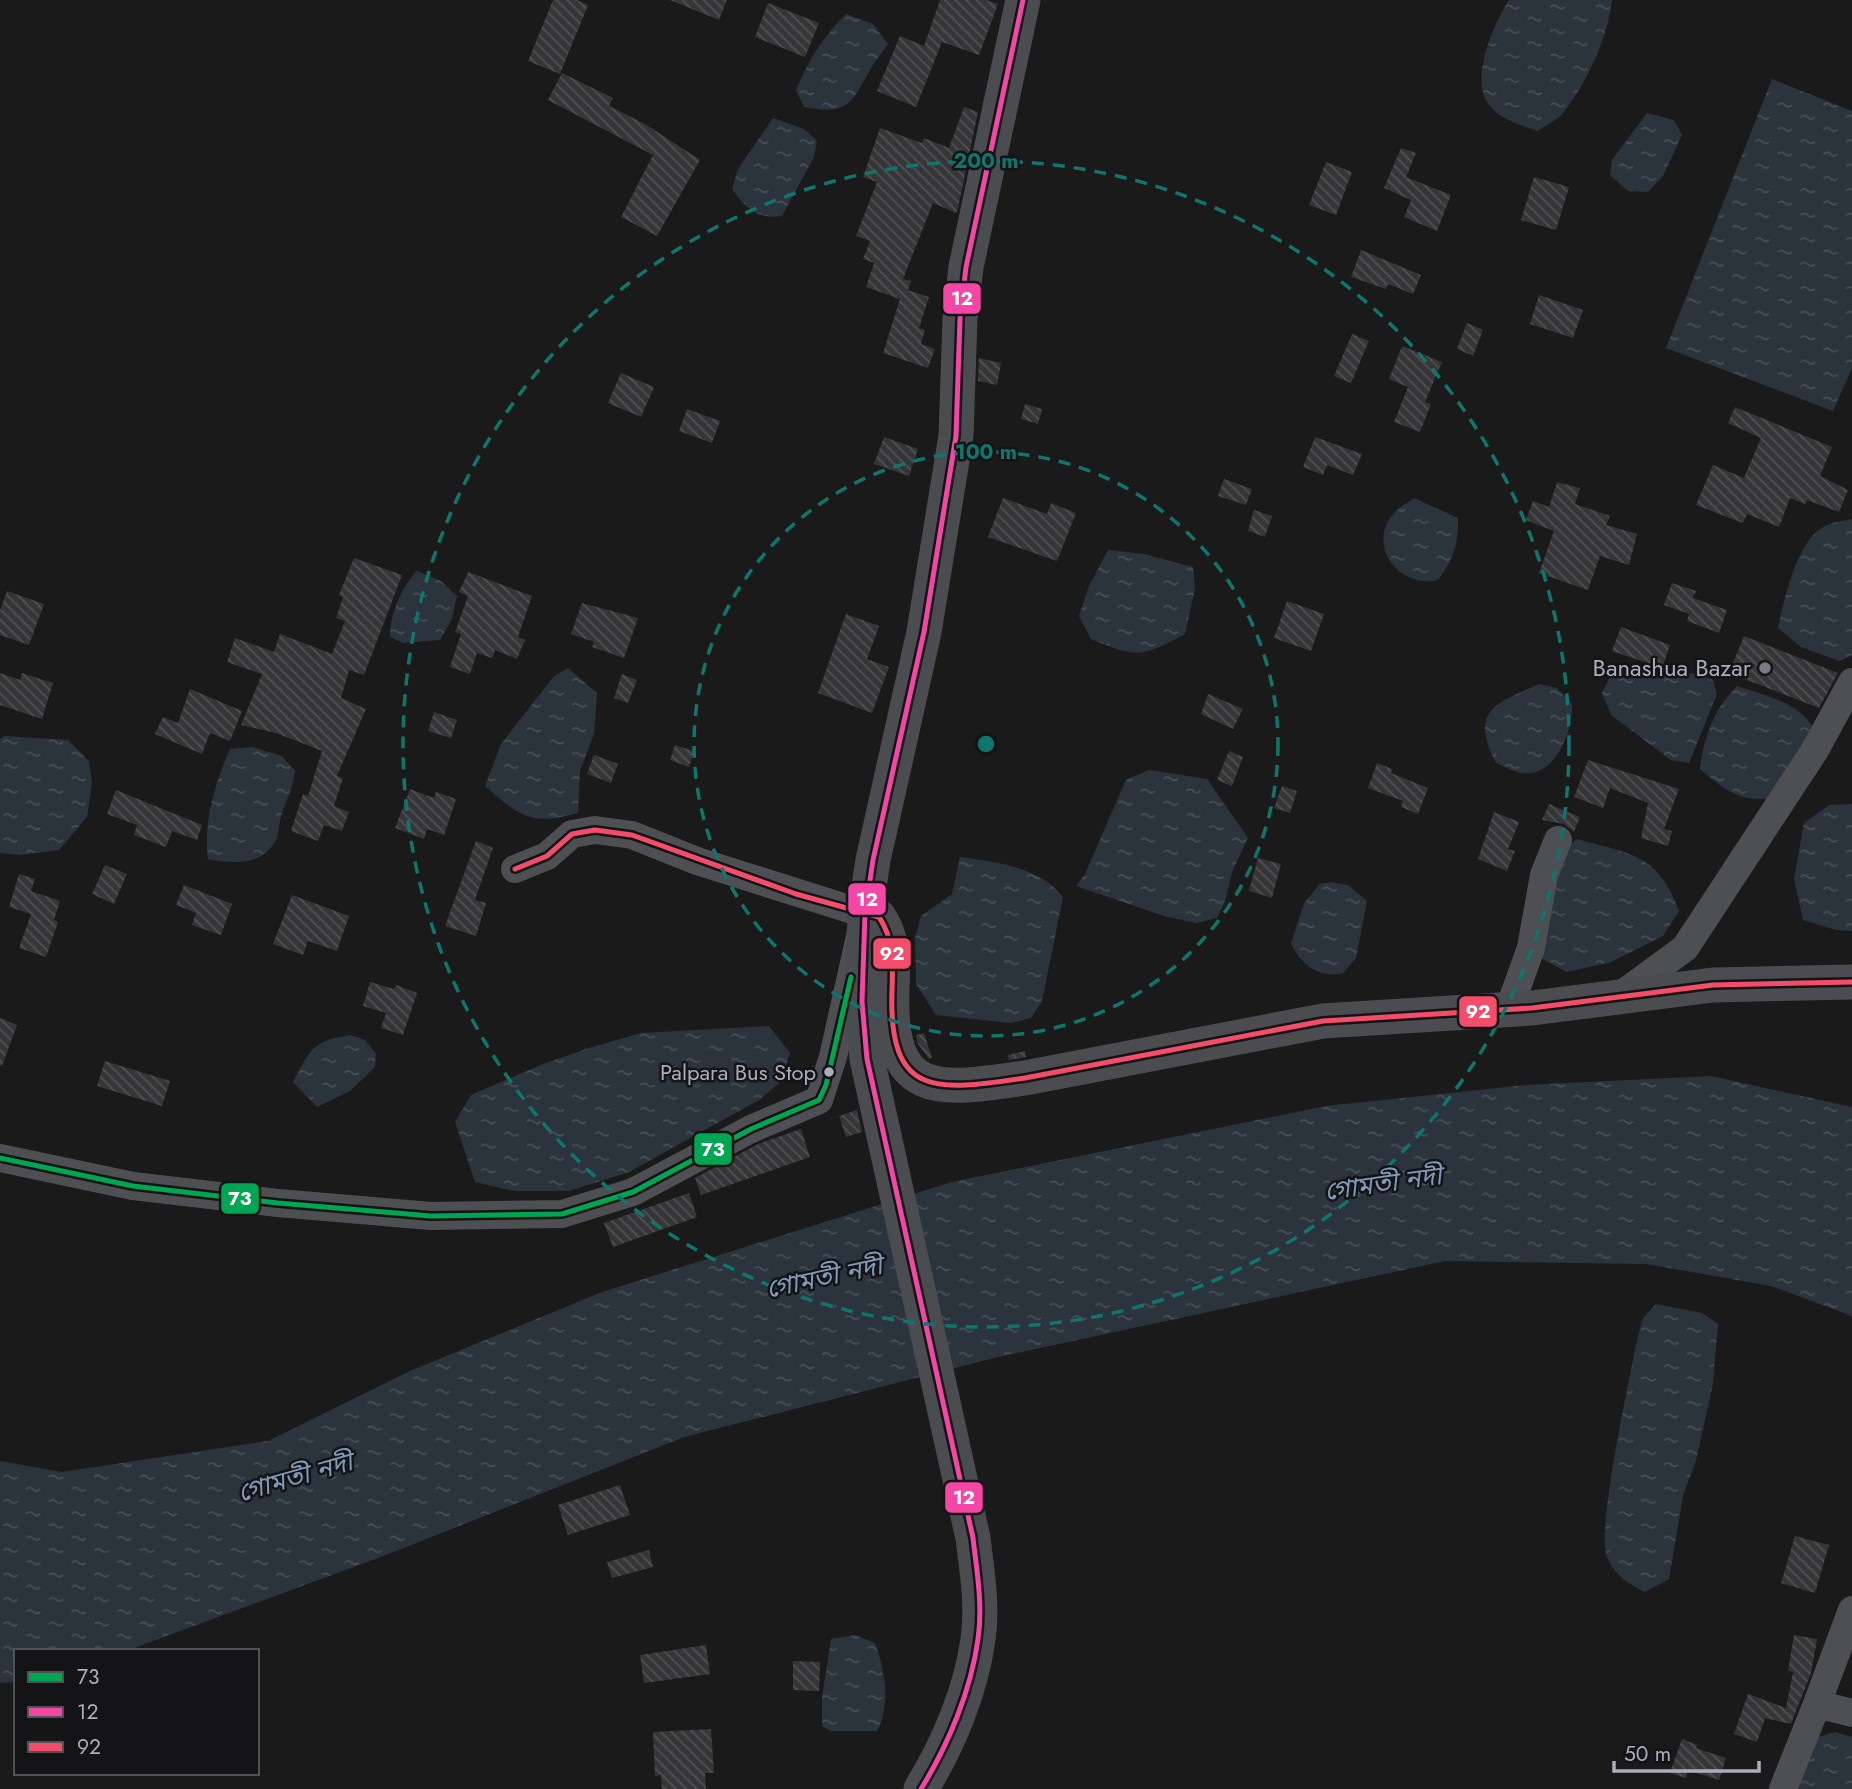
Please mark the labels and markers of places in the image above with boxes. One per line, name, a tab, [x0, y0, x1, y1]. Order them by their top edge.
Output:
place label: Banashua Bazar	[1593, 650, 1752, 685]
marker: Banashua Bazar	[1757, 660, 1773, 676]
centre of rings	[974, 732, 998, 756]
place label: Palpara Bus Stop	[660, 1056, 816, 1088]
marker: Palpara Bus Stop	[822, 1065, 836, 1079]

